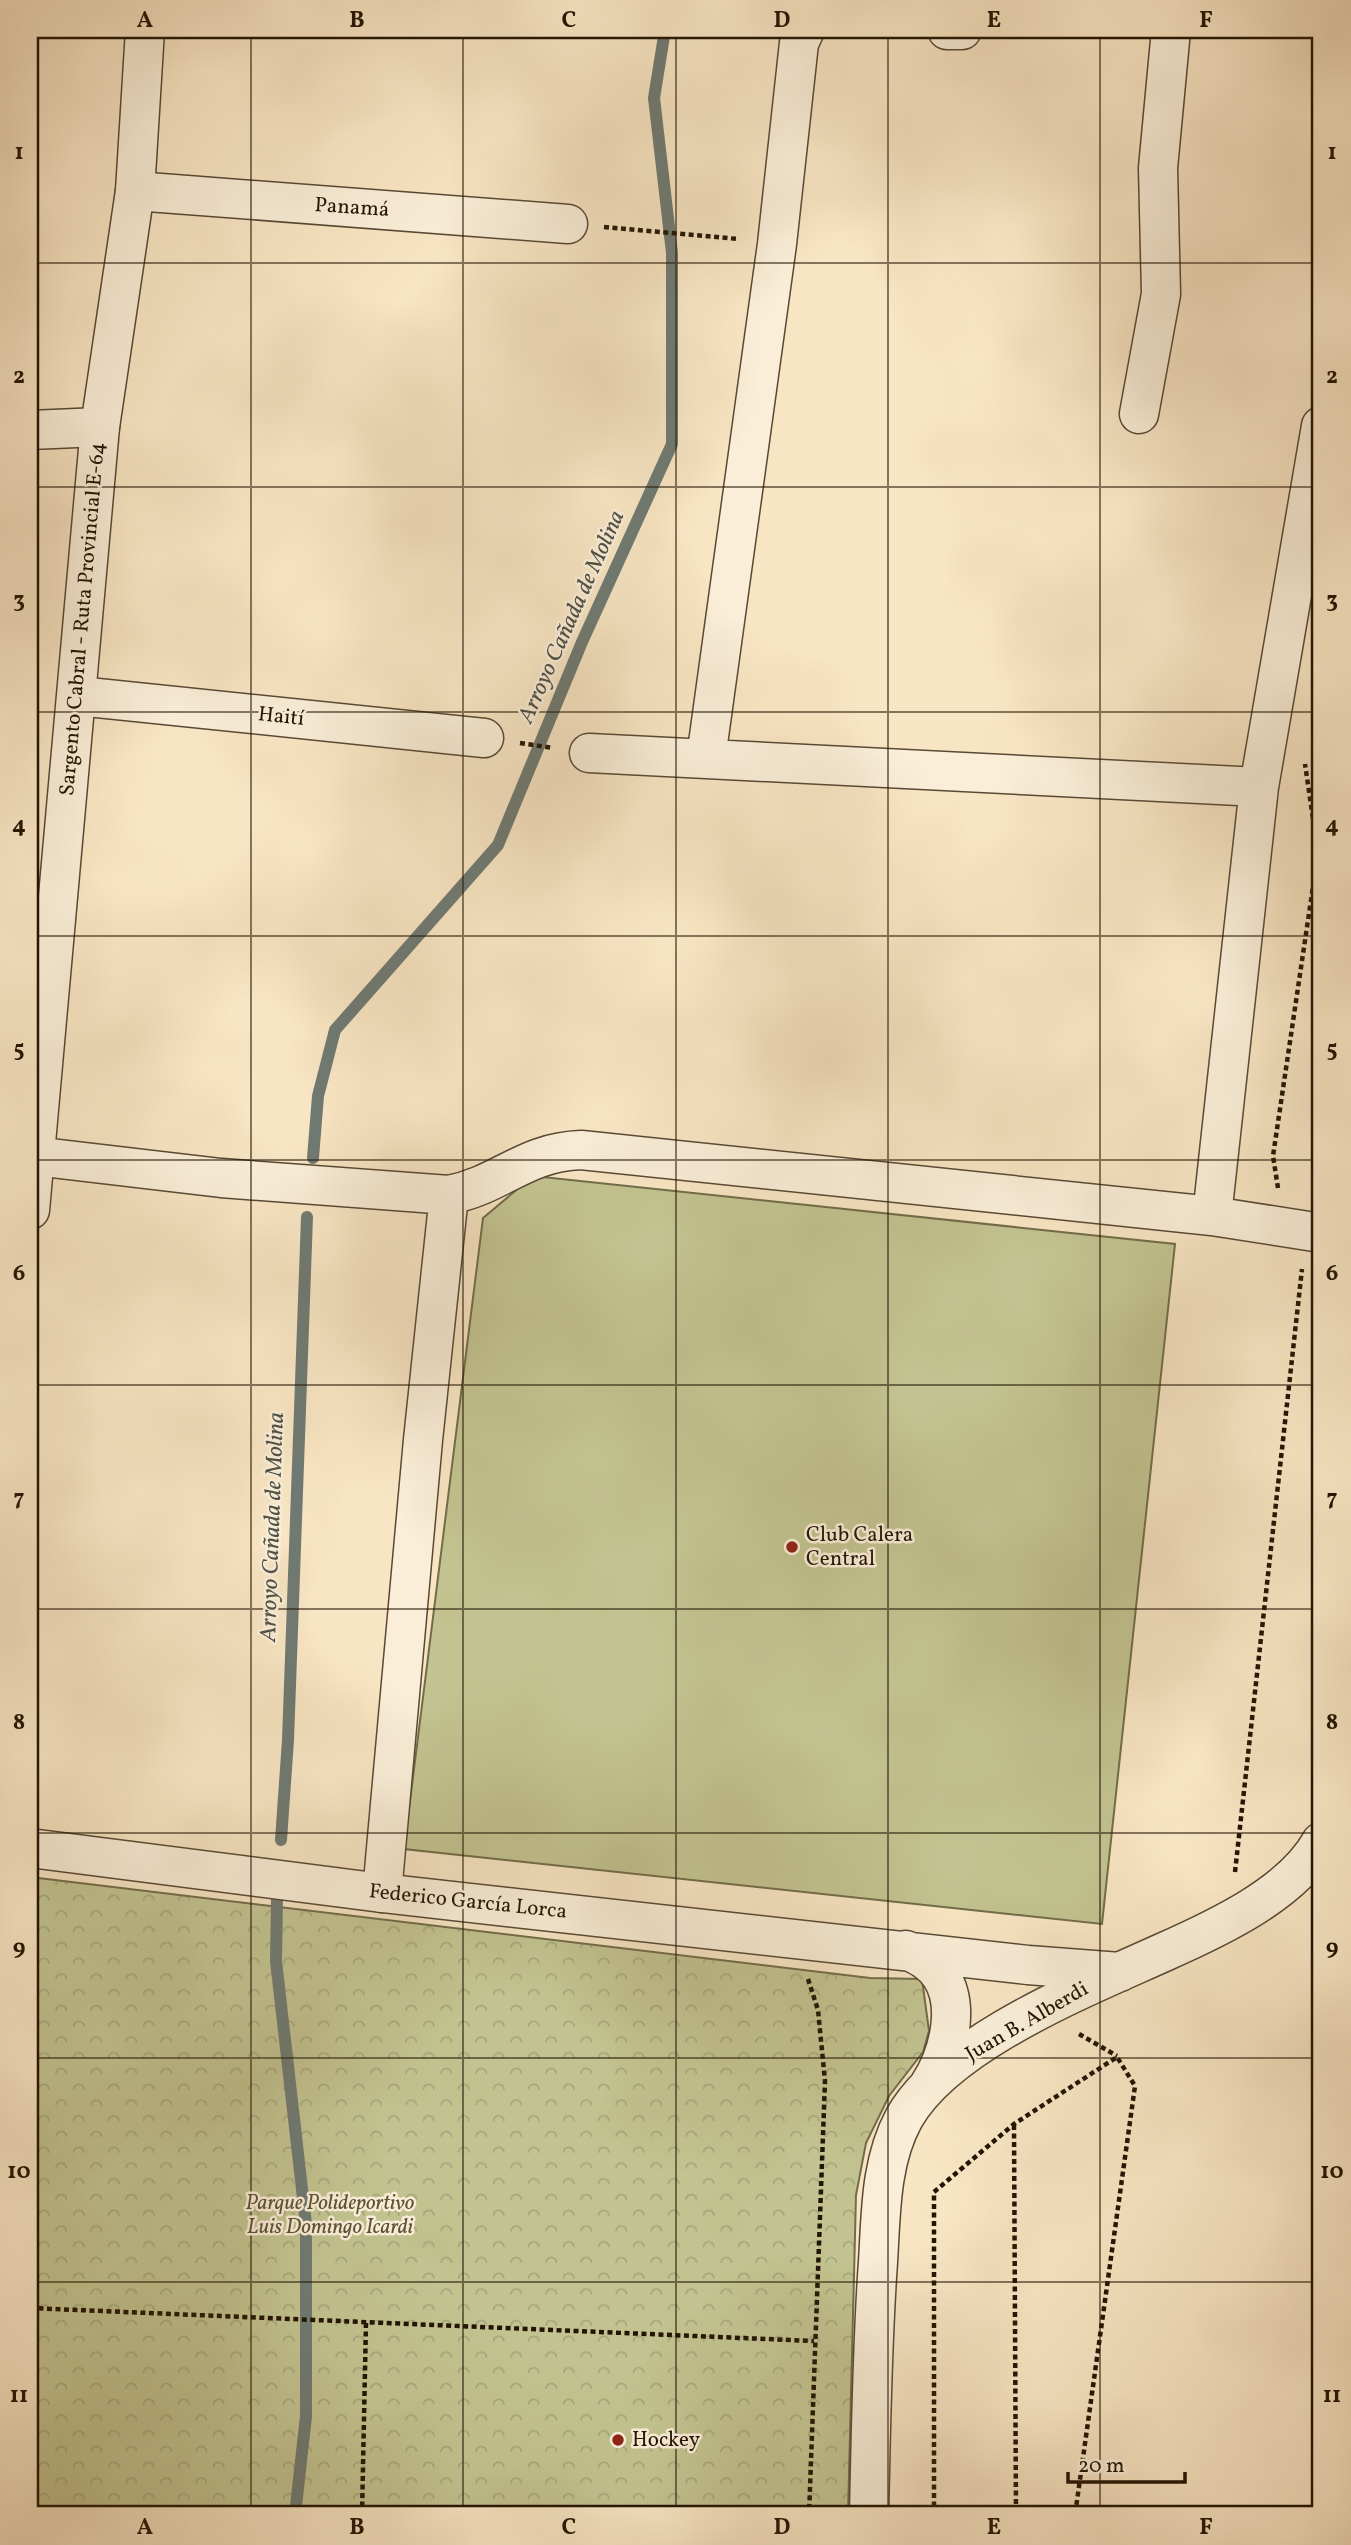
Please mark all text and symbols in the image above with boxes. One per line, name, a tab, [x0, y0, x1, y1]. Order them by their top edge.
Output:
text: A	[137, 5, 153, 37]
text: B	[349, 5, 365, 37]
text: C	[562, 5, 576, 37]
text: D	[774, 5, 791, 37]
text: E	[987, 5, 1001, 37]
text: F	[1199, 5, 1213, 37]
text: 1	[14, 137, 24, 169]
text: 1	[1327, 137, 1337, 169]
street label: Panamá	[314, 191, 390, 225]
text: 2	[13, 361, 25, 393]
text: 2	[1326, 361, 1338, 393]
street label: Sargento Cabral - Ruta Provincial E-64	[53, 441, 113, 797]
water label: Arroyo Cañada de Molina	[510, 505, 633, 729]
text: 3	[13, 585, 25, 617]
text: 3	[1326, 585, 1338, 617]
street label: Haití	[256, 700, 306, 734]
text: 4	[12, 810, 26, 842]
text: 4	[1325, 810, 1339, 842]
text: 5	[13, 1034, 25, 1066]
text: 5	[1326, 1034, 1338, 1066]
text: 6	[13, 1258, 25, 1290]
text: 6	[1326, 1258, 1338, 1290]
water label: Arroyo Cañada de Molina	[253, 1411, 293, 1643]
text: 7	[14, 1483, 25, 1515]
text: 7	[1327, 1483, 1338, 1515]
place label: Club Calera Central	[806, 1521, 913, 1574]
marker: Club Calera Central	[784, 1539, 800, 1555]
text: 8	[13, 1707, 25, 1739]
text: 8	[1326, 1707, 1338, 1739]
street label: Federico García Lorca	[368, 1877, 568, 1927]
text: 9	[13, 1932, 25, 1964]
text: 9	[1326, 1932, 1338, 1964]
street label: Juan B. Alberdi	[960, 1975, 1094, 2069]
text: 10	[7, 2156, 31, 2188]
text: 10	[1320, 2156, 1344, 2188]
park label: Parque Polideportivo Luis Domingo Icardi	[246, 2189, 415, 2242]
text: 11	[10, 2380, 28, 2412]
text: 11	[1323, 2380, 1341, 2412]
place label: Hockey	[632, 2426, 701, 2455]
marker: Hockey	[610, 2432, 626, 2448]
scale bar	[1068, 2440, 1185, 2484]
text: 20 m	[1078, 2452, 1124, 2481]
text: A	[137, 2512, 153, 2544]
text: B	[349, 2512, 365, 2544]
text: C	[562, 2512, 576, 2544]
text: D	[774, 2512, 791, 2544]
text: E	[987, 2512, 1001, 2544]
text: F	[1199, 2512, 1213, 2544]

